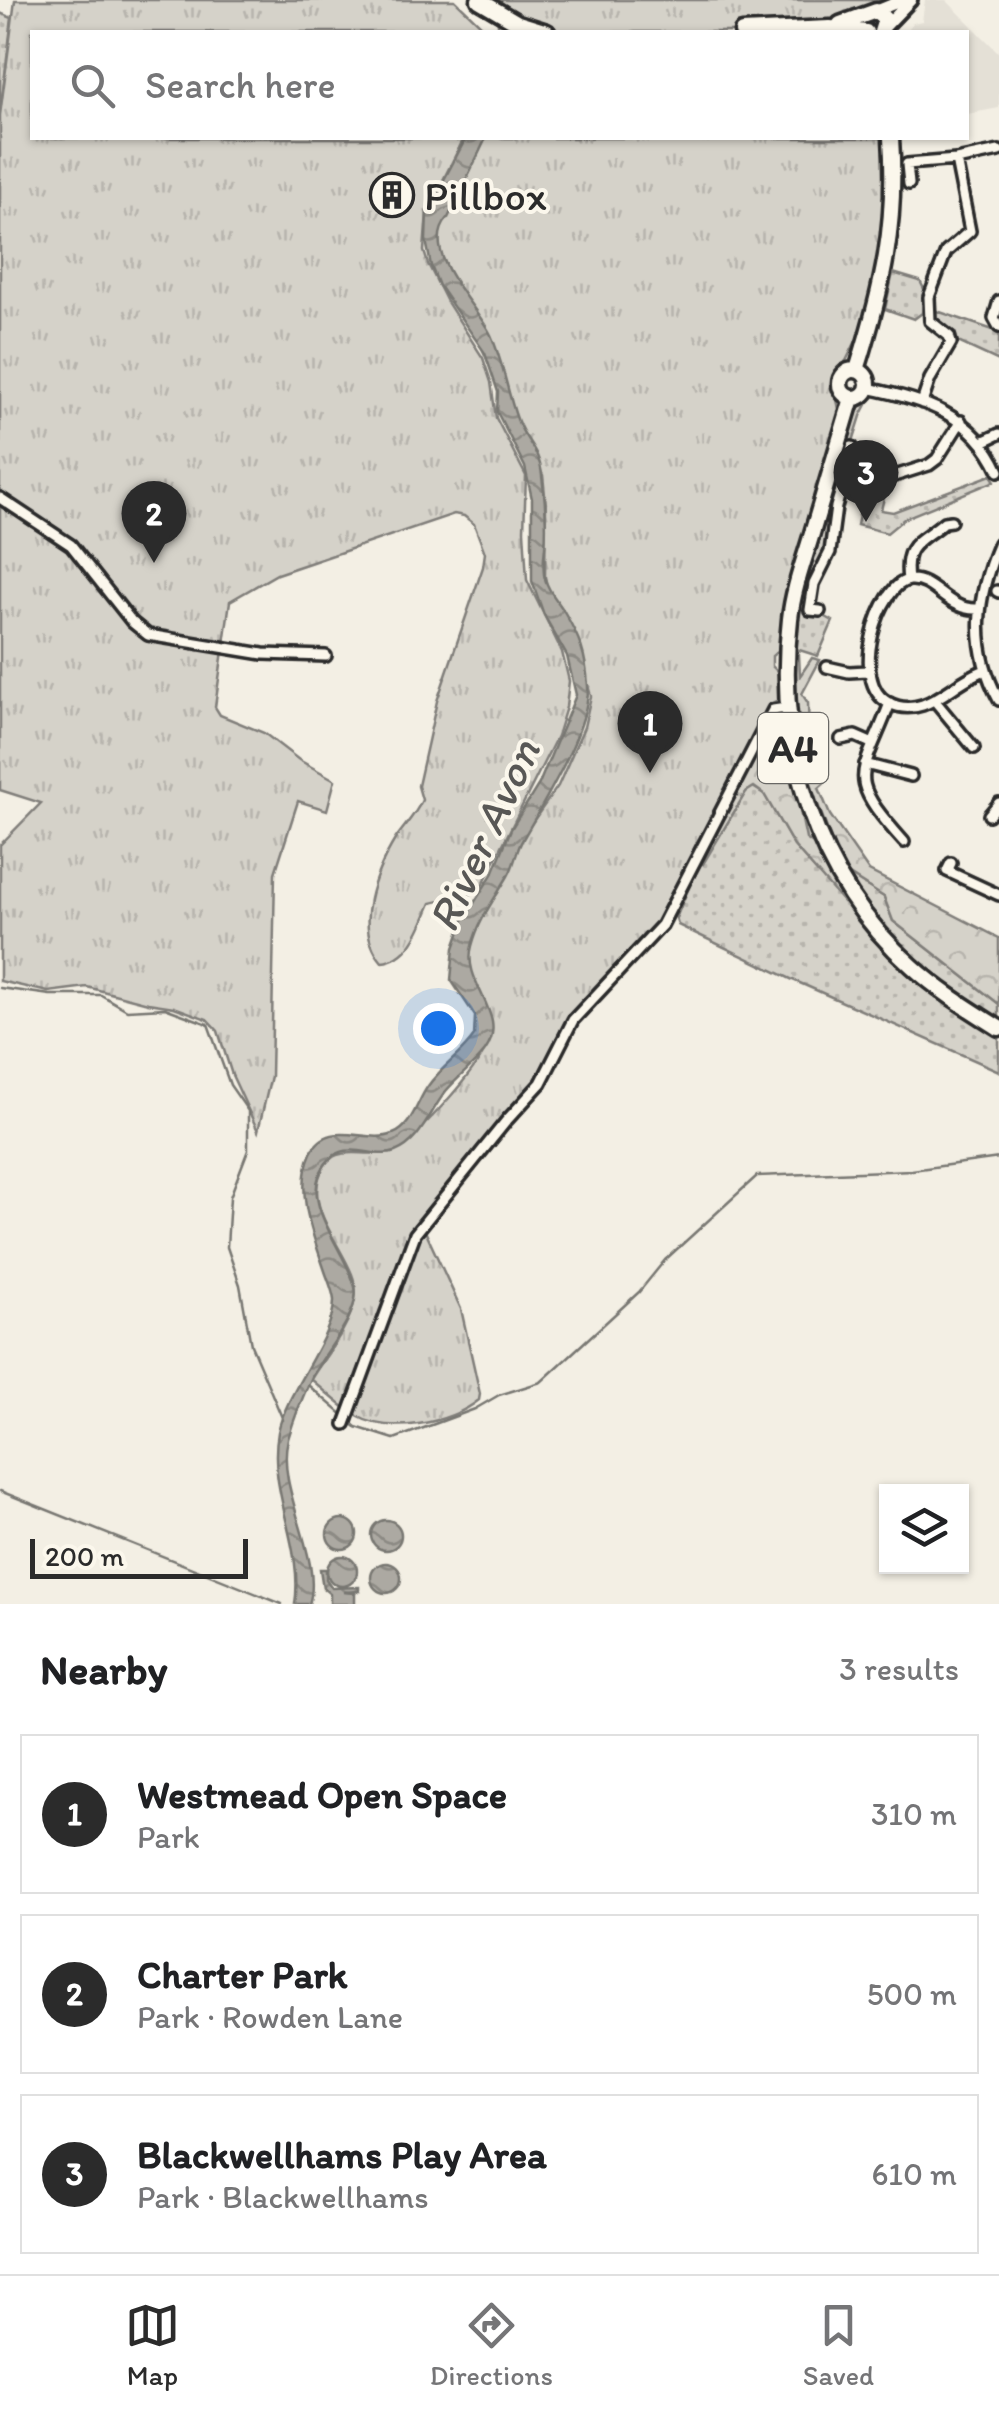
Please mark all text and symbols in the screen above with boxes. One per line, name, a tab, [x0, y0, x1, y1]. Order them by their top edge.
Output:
search box	[30, 30, 969, 140]
icon: search	[65, 58, 120, 113]
text: Search here	[145, 62, 336, 108]
place label: Pillbox	[424, 170, 547, 221]
building icon: Pillbox	[369, 172, 415, 218]
pin: 3	[834, 440, 898, 522]
pin: 2	[122, 480, 186, 563]
pin: 1	[618, 690, 682, 773]
road number: A4	[758, 713, 828, 783]
water label: River Avon	[415, 730, 551, 940]
your location	[413, 1003, 464, 1054]
map controls	[879, 1484, 969, 1574]
button: layers	[879, 1484, 969, 1574]
scale bar	[30, 1534, 248, 1578]
text: 200 m	[45, 1539, 124, 1573]
text: Nearby	[40, 1644, 167, 1695]
text: 3 results	[839, 1650, 959, 1688]
text: Westmead Open Space	[137, 1772, 507, 1818]
text: 1	[67, 1795, 82, 1833]
text: 310 m	[871, 1795, 957, 1833]
text: Park	[137, 1818, 200, 1856]
text: Charter Park	[137, 1952, 347, 1998]
text: 2	[66, 1975, 83, 2013]
text: 500 m	[867, 1975, 957, 2013]
text: Park · Rowden Lane	[137, 1998, 403, 2036]
text: Blackwellhams Play Area	[137, 2132, 547, 2178]
text: 3	[66, 2155, 83, 2193]
text: 610 m	[871, 2155, 957, 2193]
text: Park · Blackwellhams	[137, 2178, 429, 2216]
tab: Map	[125, 2298, 180, 2392]
tab: Directions	[430, 2298, 553, 2392]
tab: Saved	[803, 2298, 874, 2392]

